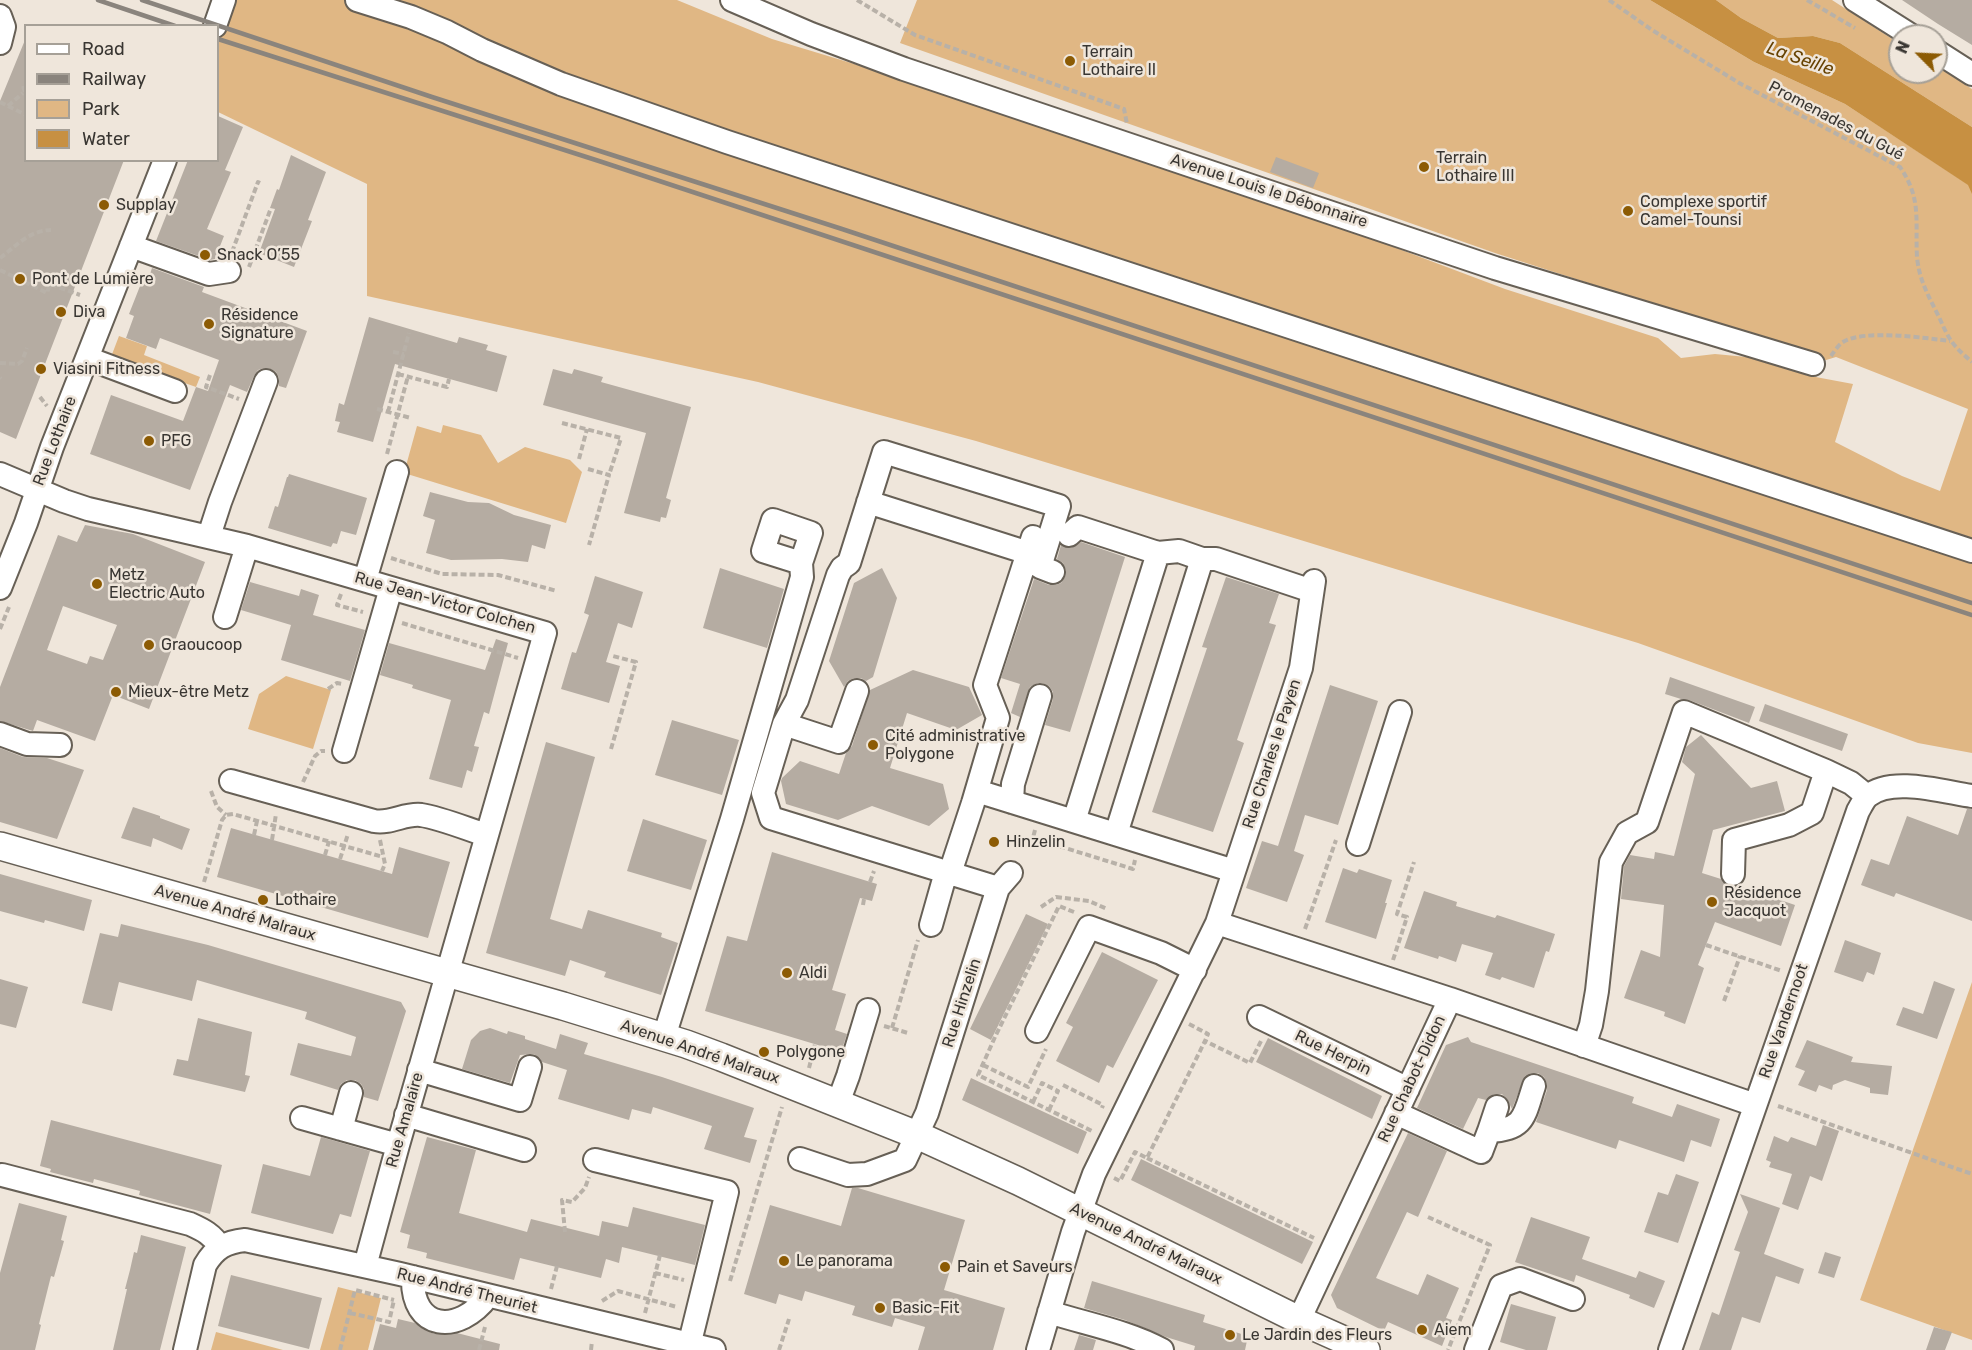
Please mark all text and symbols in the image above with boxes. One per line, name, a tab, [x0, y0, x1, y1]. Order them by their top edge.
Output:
legend	[24, 24, 219, 162]
north arrow	[1888, 24, 1948, 84]
water label: La Seille	[1764, 37, 1836, 81]
text: Road	[82, 38, 125, 60]
text: N	[1892, 38, 1914, 56]
place label: Terrain Lothaire II	[1082, 42, 1156, 80]
marker: Terrain Lothaire II	[1063, 54, 1077, 68]
text: Railway	[82, 68, 146, 90]
street label: Promenades du Gué	[1765, 77, 1907, 165]
text: Park	[82, 98, 119, 120]
text: Water	[82, 128, 130, 150]
place label: Terrain Lothaire III	[1436, 148, 1515, 186]
street label: Avenue Louis le Débonnaire	[1168, 150, 1370, 232]
marker: Terrain Lothaire III	[1417, 160, 1431, 174]
place label: Complexe sportif Camel-Tounsi	[1640, 192, 1767, 230]
place label: Supplay	[116, 195, 176, 215]
marker: Supplay	[97, 198, 111, 212]
marker: Complexe sportif Camel-Tounsi	[1621, 204, 1635, 218]
place label: Snack O’55	[217, 245, 300, 265]
marker: Snack O’55	[198, 248, 212, 262]
place label: Pont de Lumière	[32, 269, 154, 289]
marker: Pont de Lumière	[13, 272, 27, 286]
place label: Diva	[73, 302, 105, 322]
marker: Diva	[54, 305, 68, 319]
place label: Résidence Signature	[221, 305, 298, 343]
marker: Résidence Signature	[202, 317, 216, 331]
place label: Viasini Fitness	[53, 359, 160, 379]
marker: Viasini Fitness	[34, 362, 48, 376]
street label: Rue Lothaire	[29, 393, 81, 489]
place label: PFG	[161, 431, 191, 451]
marker: PFG	[142, 434, 156, 448]
place label: Metz Electric Auto	[109, 565, 205, 603]
street label: Rue Jean-Victor Colchen	[352, 568, 538, 638]
marker: Metz Electric Auto	[90, 577, 104, 591]
place label: Graoucoop	[161, 635, 242, 655]
marker: Graoucoop	[142, 638, 156, 652]
street label: Rue Charles le Payen	[1239, 677, 1305, 831]
place label: Mieux-être Metz	[128, 682, 249, 702]
marker: Mieux-être Metz	[109, 685, 123, 699]
place label: Cité administrative Polygone	[885, 726, 1025, 764]
marker: Cité administrative Polygone	[866, 738, 880, 752]
place label: Hinzelin	[1006, 832, 1065, 852]
marker: Hinzelin	[987, 835, 1001, 849]
street label: Avenue André Malraux	[152, 881, 318, 945]
place label: Résidence Jacquot	[1724, 883, 1801, 921]
place label: Lothaire	[275, 890, 337, 910]
marker: Lothaire	[256, 893, 270, 907]
marker: Résidence Jacquot	[1705, 895, 1719, 909]
street label: Rue Hinzelin	[939, 956, 985, 1050]
street label: Rue Vandernoot	[1755, 961, 1813, 1081]
place label: Aldi	[799, 963, 827, 983]
marker: Aldi	[780, 966, 794, 980]
street label: Rue Chabot-Didon	[1374, 1012, 1450, 1146]
street label: Avenue André Malraux	[618, 1016, 782, 1088]
street label: Rue Herpin	[1292, 1026, 1374, 1080]
place label: Polygone	[776, 1042, 845, 1062]
marker: Polygone	[757, 1045, 771, 1059]
street label: Rue Amalaire	[382, 1070, 428, 1170]
street label: Avenue André Malraux	[1067, 1199, 1225, 1289]
place label: Le panorama	[796, 1251, 893, 1271]
marker: Le panorama	[777, 1254, 791, 1268]
place label: Pain et Saveurs	[957, 1257, 1073, 1277]
marker: Pain et Saveurs	[938, 1260, 952, 1274]
street label: Rue André Theuriet	[395, 1264, 539, 1318]
place label: Basic-Fit	[892, 1298, 959, 1318]
marker: Basic-Fit	[873, 1301, 887, 1315]
place label: Aiem	[1434, 1320, 1472, 1340]
marker: Aiem	[1415, 1323, 1429, 1337]
place label: Le Jardin des Fleurs	[1242, 1325, 1392, 1345]
marker: Le Jardin des Fleurs	[1223, 1328, 1237, 1342]

